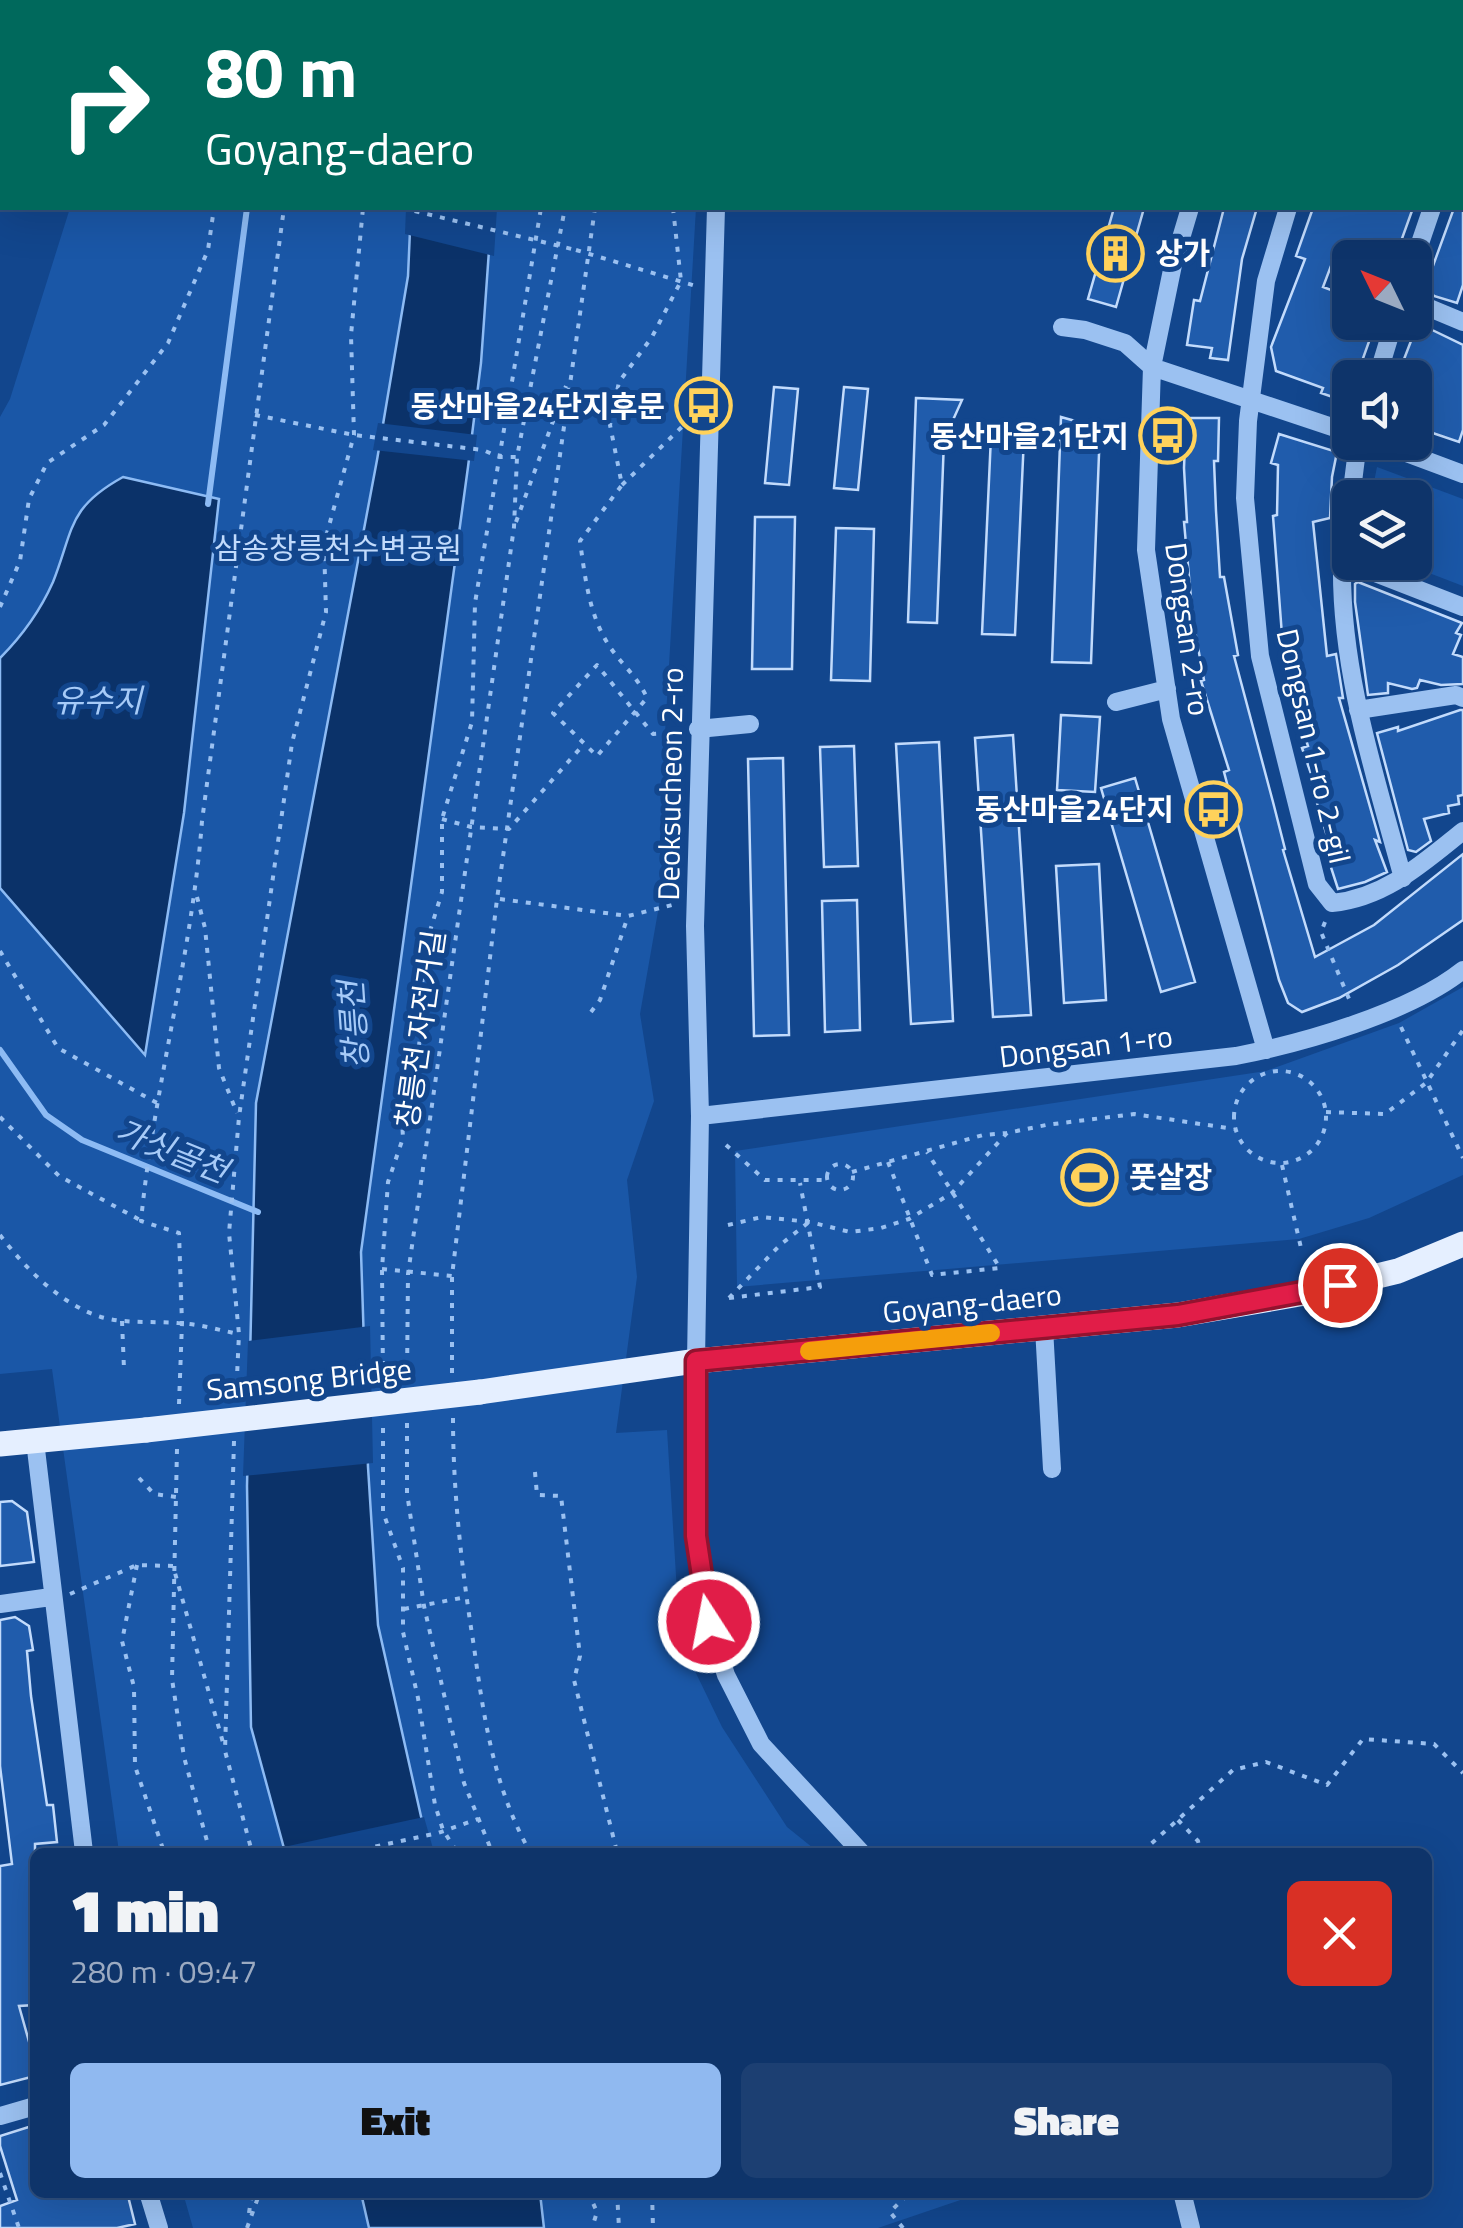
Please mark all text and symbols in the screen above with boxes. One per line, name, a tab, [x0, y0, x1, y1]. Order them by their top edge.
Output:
text: 80 m	[205, 18, 358, 124]
icon: right	[40, 40, 170, 170]
text: Goyang-daero	[205, 114, 474, 182]
building icon: 상가	[1086, 223, 1146, 283]
place label: 상가	[1155, 230, 1210, 276]
north arrow	[1332, 240, 1432, 340]
map controls	[1332, 240, 1432, 580]
button: sound	[1332, 360, 1432, 460]
bus stop icon: 동산마을24단지후문	[674, 376, 734, 436]
place label: 동산마을24단지후문	[411, 383, 665, 429]
bus stop icon: 동산마을21단지	[1138, 406, 1198, 466]
place label: 동산마을21단지	[930, 413, 1129, 459]
button: layers	[1332, 480, 1432, 580]
park label: 삼송창릉천수변공원	[214, 525, 462, 571]
street label: Dongsan 2-ro	[1153, 540, 1223, 718]
street label: Dongsan 1-ro 2-gil	[1265, 624, 1363, 868]
street label: Deoksucheon 2-ro	[645, 667, 695, 901]
water label: 유수지	[54, 676, 145, 724]
bus stop icon: 동산마을24단지	[1183, 779, 1243, 839]
place label: 동산마을24단지	[975, 786, 1174, 832]
street label: 창릉천 자전거길	[383, 927, 457, 1131]
water label: 창릉천	[326, 976, 380, 1071]
street label: Dongsan 1-ro	[997, 1013, 1175, 1079]
water label: 가싯골천	[108, 1106, 239, 1196]
sports icon: 풋살장	[1060, 1147, 1120, 1207]
place label: 풋살장	[1129, 1154, 1212, 1200]
pin	[1298, 1243, 1383, 1328]
icon: arrive	[1313, 1258, 1368, 1313]
street label: Goyang-daero	[880, 1271, 1064, 1335]
street label: Samsong Bridge	[204, 1345, 414, 1413]
position arrow	[657, 1570, 761, 1674]
text: 1 min	[70, 1864, 219, 1955]
button: close	[1287, 1881, 1392, 1986]
text: 280 m · 09:47	[70, 1947, 257, 1995]
button: Exit	[70, 2063, 721, 2178]
button: Share	[741, 2063, 1392, 2178]

